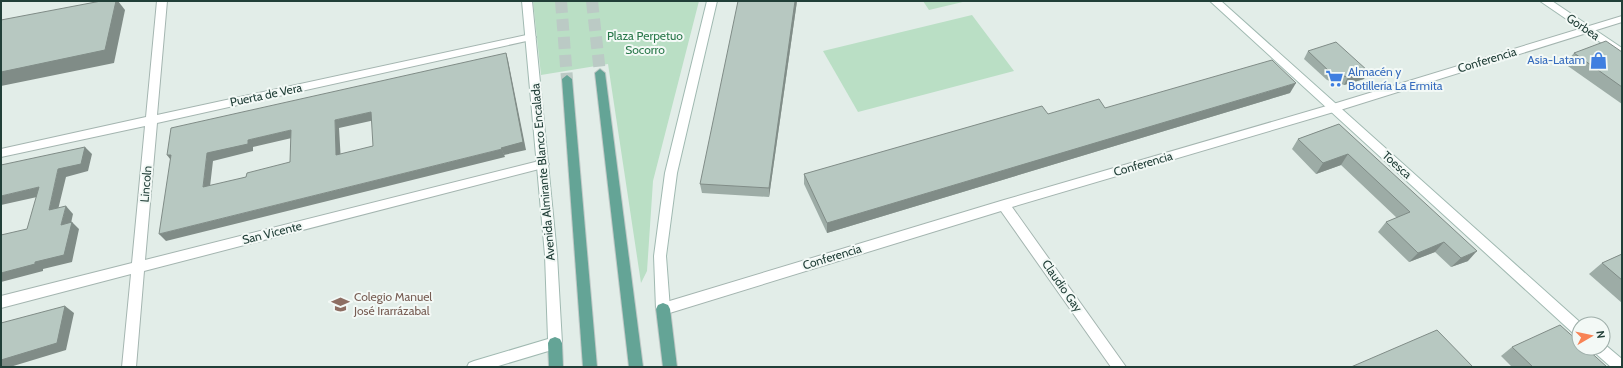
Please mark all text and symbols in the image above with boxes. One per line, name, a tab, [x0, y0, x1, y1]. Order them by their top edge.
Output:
street label: Gorbea	[1564, 10, 1603, 43]
park label: Plaza Perpetuo Socorro	[607, 28, 683, 57]
street label: Conferencia	[1456, 43, 1518, 76]
shop icon: Asia-Latam	[1588, 50, 1608, 70]
place label: Asia-Latam	[1527, 52, 1585, 67]
place label: Almacén y Botillería La Ermita	[1348, 64, 1443, 93]
supermarket icon: Almacén y Botillería La Ermita	[1325, 69, 1345, 89]
street label: Puerta de Vera	[229, 80, 304, 109]
street label: Avenida Almirante Blanco Encalada	[527, 83, 558, 261]
street label: Conferencia	[1112, 148, 1174, 179]
street label: Toesca	[1380, 148, 1415, 182]
street label: Lincoln	[136, 165, 155, 203]
street label: San Vicente	[241, 218, 303, 247]
street label: Conferencia	[801, 240, 863, 273]
street label: Claudio Gay	[1039, 257, 1086, 315]
place label: Colegio Manuel José Irarrázabal	[353, 289, 432, 318]
school or university icon: Colegio Manuel José Irarrázabal	[331, 294, 351, 314]
north arrow	[1571, 316, 1611, 356]
text: N	[1593, 329, 1608, 339]

